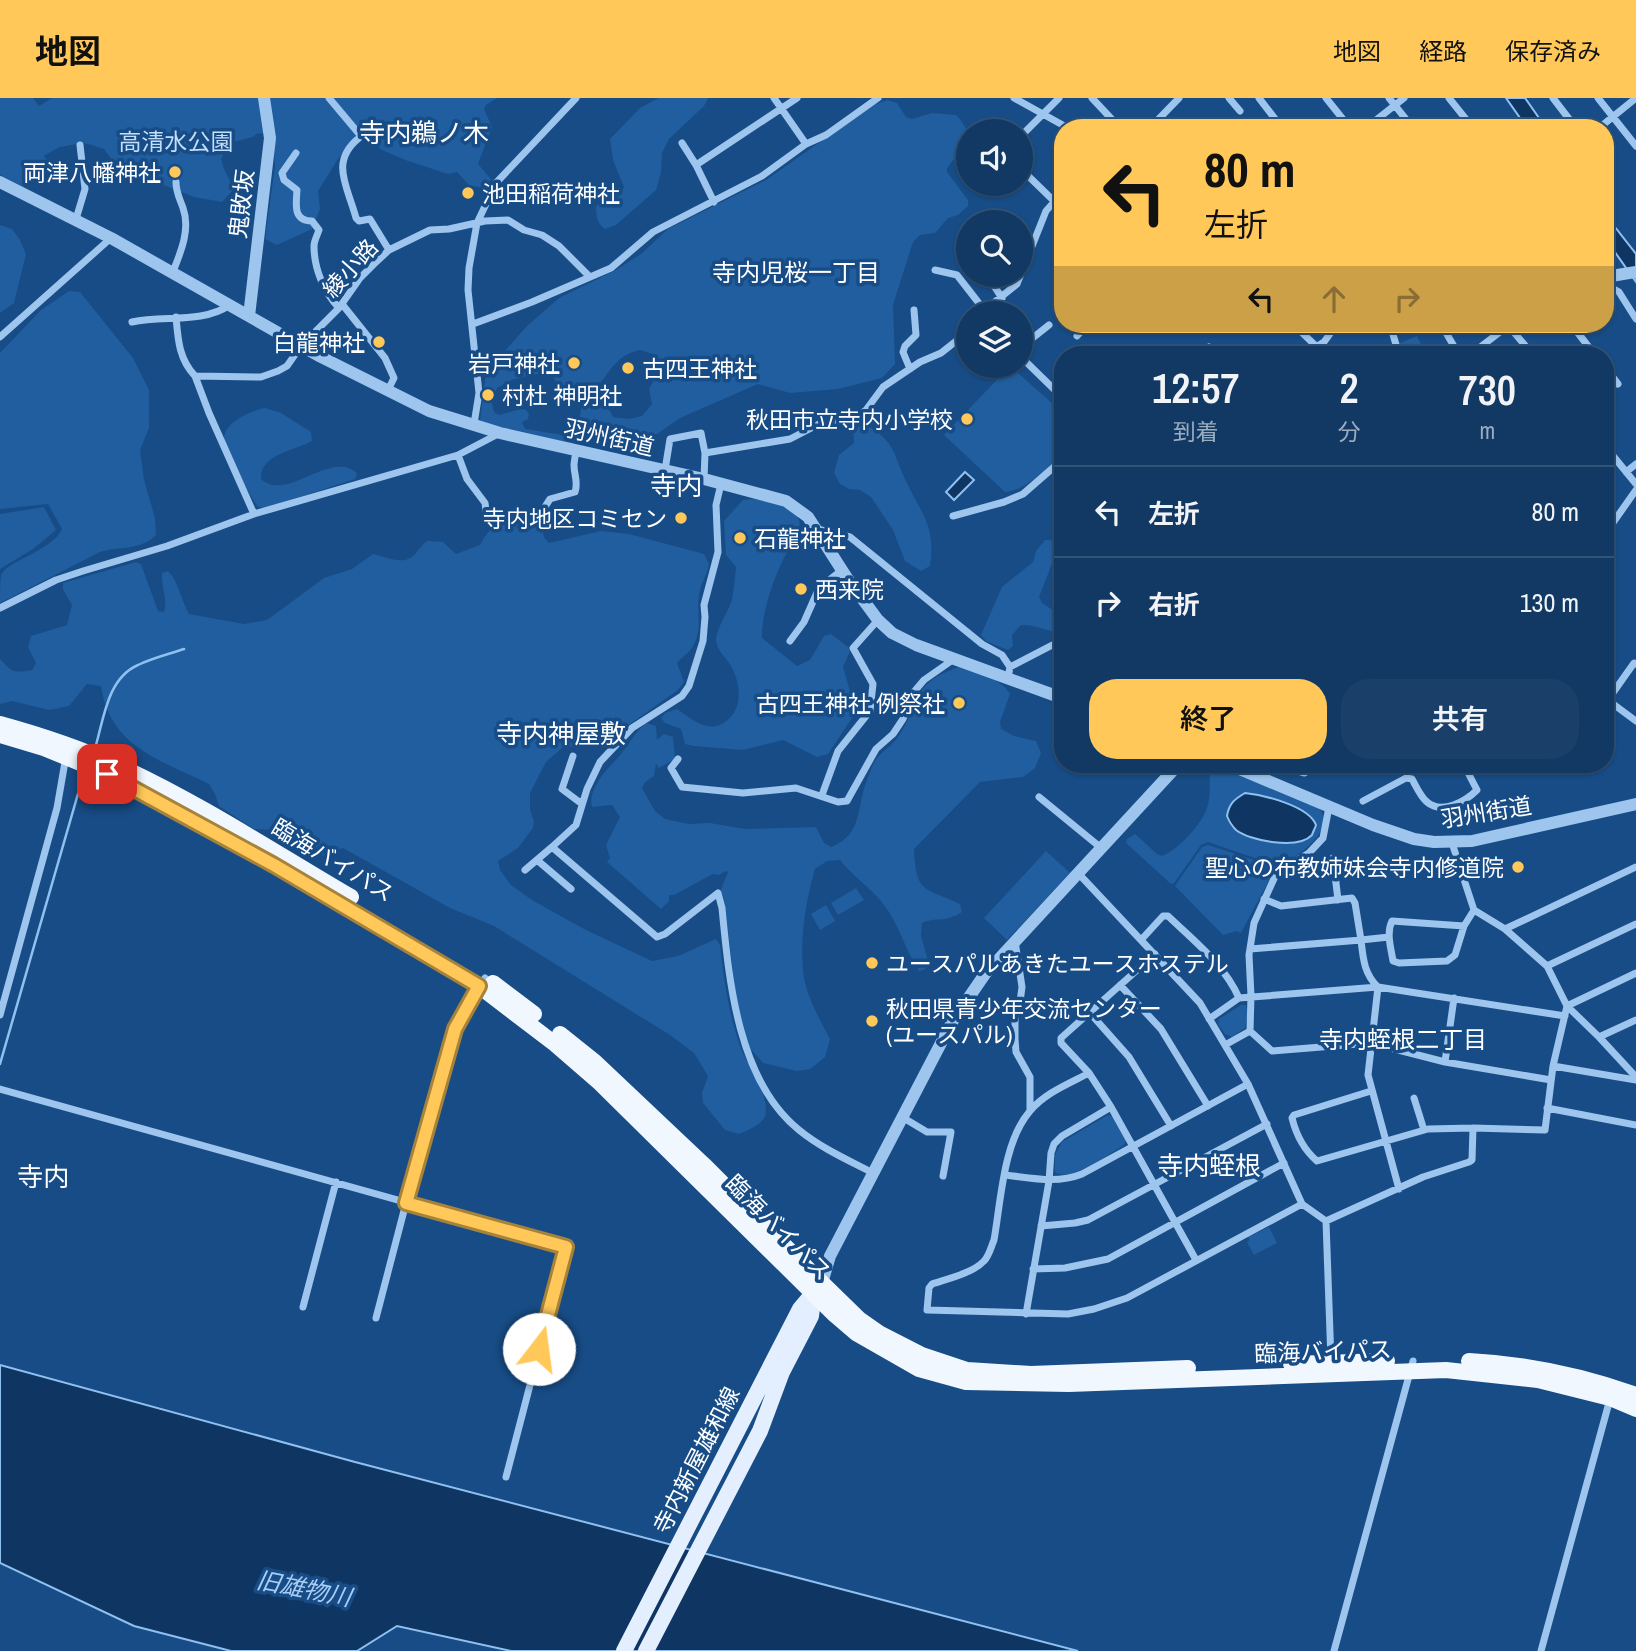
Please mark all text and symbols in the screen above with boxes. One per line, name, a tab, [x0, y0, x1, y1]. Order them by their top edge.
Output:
text: 地図	[35, 29, 101, 73]
text: 地図	[1333, 35, 1381, 67]
text: 経路	[1419, 35, 1467, 67]
text: 保存済み	[1505, 35, 1601, 67]
district label: 寺内鵜ノ木	[359, 115, 489, 150]
map controls	[956, 119, 1033, 378]
button: sound	[956, 119, 1033, 196]
park label: 高清水公園	[119, 126, 234, 157]
text: 80 m	[1204, 136, 1296, 202]
icon: left	[1089, 147, 1180, 238]
place label: 両津八幡神社	[23, 157, 161, 188]
marker: 両津八幡神社	[167, 164, 183, 180]
street label: 鬼敗坂	[221, 168, 261, 240]
place label: 池田稲荷神社	[482, 178, 620, 209]
marker: 池田稲荷神社	[460, 185, 476, 201]
text: 左折	[1204, 203, 1268, 246]
button: search	[956, 210, 1033, 287]
street label: 綾小路	[315, 232, 385, 304]
district label: 寺内児桜一丁目	[712, 256, 880, 288]
icon: left	[1242, 280, 1280, 318]
icon: ahead	[1315, 280, 1353, 318]
icon: right	[1388, 280, 1426, 318]
button: layers	[956, 301, 1033, 378]
place label: 白龍神社	[273, 327, 365, 358]
marker: 白龍神社	[371, 334, 387, 350]
place label: 岩戸神社	[468, 348, 560, 379]
place label: 古四王神社	[642, 353, 757, 384]
marker: 岩戸神社	[566, 355, 582, 371]
marker: 古四王神社	[620, 360, 636, 376]
text: 12:57	[1152, 360, 1239, 416]
text: 2	[1339, 360, 1359, 416]
text: 730	[1459, 362, 1516, 418]
place label: 村杜 神明社	[502, 380, 622, 411]
marker: 村杜 神明社	[480, 387, 496, 403]
place label: 秋田市立寺内小学校	[746, 404, 953, 435]
marker: 秋田市立寺内小学校	[959, 411, 975, 427]
street label: 羽州街道	[561, 412, 657, 462]
text: m	[1479, 415, 1495, 446]
text: 到着	[1173, 416, 1219, 447]
text: 分	[1337, 416, 1360, 447]
district label: 寺内	[650, 468, 702, 503]
icon: left	[1089, 493, 1127, 531]
text: 80 m	[1532, 494, 1579, 529]
text: 左折	[1148, 496, 1200, 531]
place label: 寺内地区コミセン	[483, 503, 667, 534]
marker: 寺内地区コミセン	[673, 510, 689, 526]
place label: 石龍神社	[754, 523, 846, 554]
marker: 石龍神社	[732, 530, 748, 546]
place label: 西来院	[815, 574, 884, 605]
marker: 西来院	[793, 581, 809, 597]
icon: right	[1089, 584, 1127, 622]
text: 130 m	[1520, 585, 1579, 620]
text: 右折	[1148, 587, 1200, 622]
button: 終了	[1089, 679, 1327, 759]
button: 共有	[1341, 679, 1579, 759]
place label: 古四王神社 例祭社	[756, 688, 945, 719]
marker: 古四王神社 例祭社	[951, 695, 967, 711]
district label: 寺内神屋敷	[496, 716, 626, 751]
pin	[77, 744, 137, 804]
icon: arrive	[88, 755, 126, 793]
street label: 羽州街道	[1438, 789, 1534, 835]
street label: 臨海バイパス	[266, 811, 400, 909]
place label: 聖心の布教姉妹会寺内修道院	[1205, 852, 1504, 883]
marker: 聖心の布教姉妹会寺内修道院	[1510, 859, 1526, 875]
place label: ユースパルあきたユースホステル	[886, 948, 1229, 979]
marker: ユースパルあきたユースホステル	[864, 955, 880, 971]
place label: 秋田県青少年交流センター (ユースパル)	[886, 993, 1162, 1050]
marker: 秋田県青少年交流センター (ユースパル)	[864, 1013, 880, 1029]
district label: 寺内蛭根二丁目	[1319, 1023, 1487, 1055]
district label: 寺内蛭根	[1157, 1148, 1261, 1183]
district label: 寺内	[17, 1159, 69, 1194]
street label: 臨海バイパス	[719, 1167, 839, 1287]
position arrow	[502, 1312, 576, 1386]
street label: 臨海バイパス	[1254, 1333, 1392, 1369]
street label: 寺内新屋雄和線	[646, 1381, 746, 1539]
water label: 旧雄物川	[254, 1563, 357, 1613]

